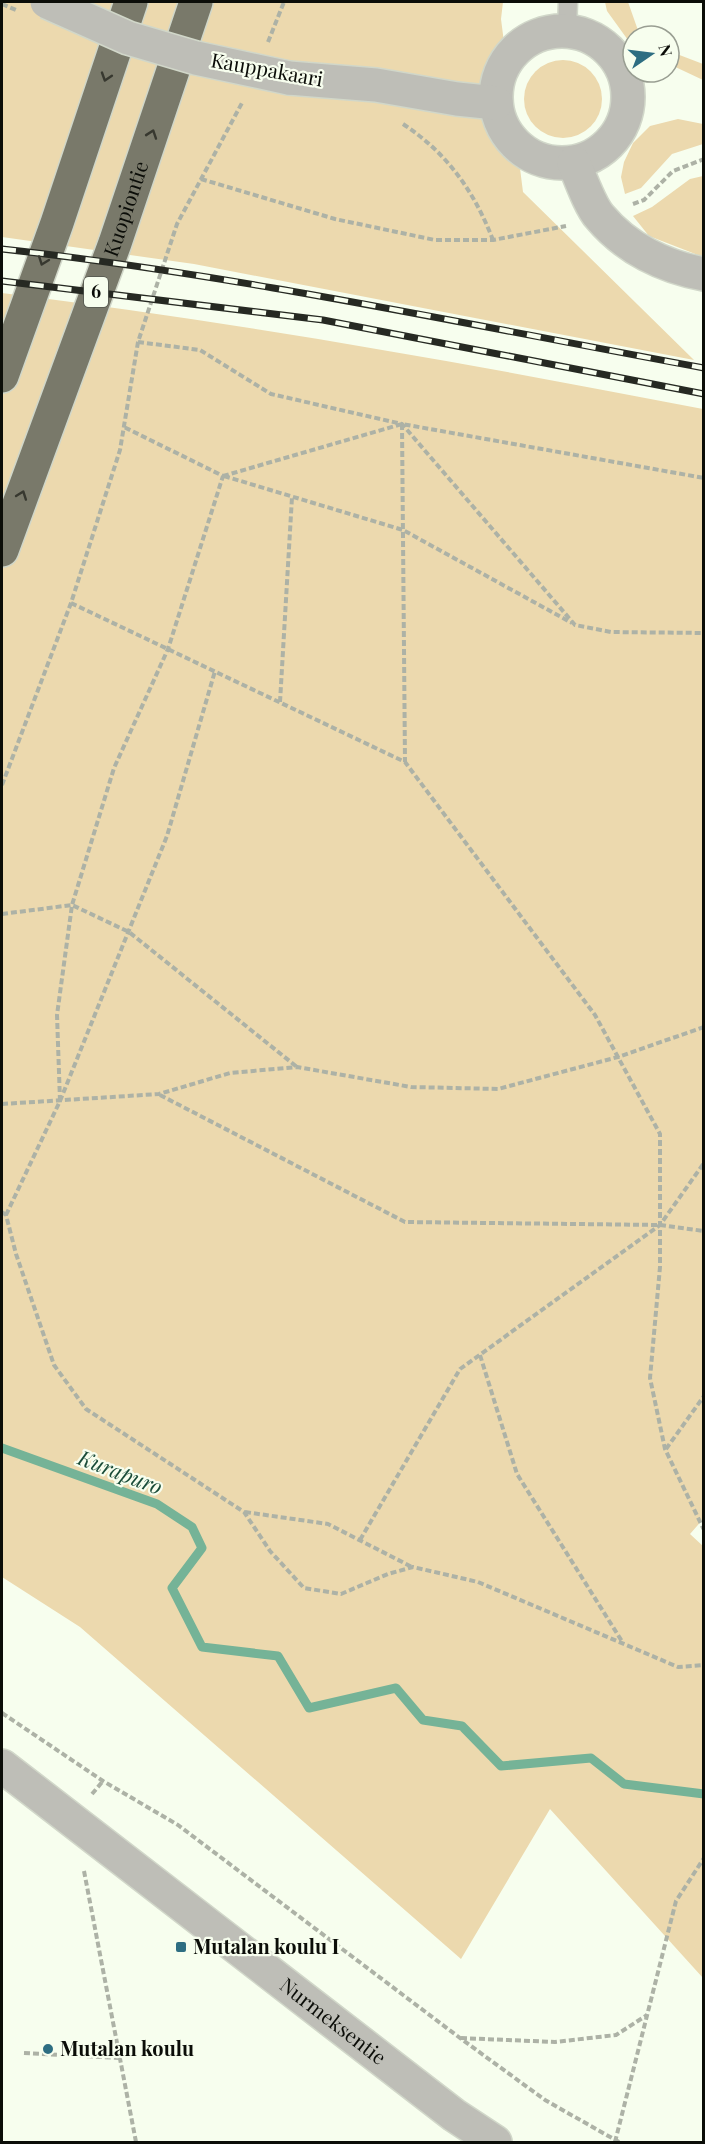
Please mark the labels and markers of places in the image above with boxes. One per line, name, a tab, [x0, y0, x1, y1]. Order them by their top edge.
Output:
place label: Mutalan koulu I	[193, 1932, 339, 1959]
marker: Mutalan koulu I	[174, 1940, 188, 1954]
place label: Mutalan koulu	[60, 2034, 194, 2061]
marker: Mutalan koulu	[41, 2042, 55, 2056]

